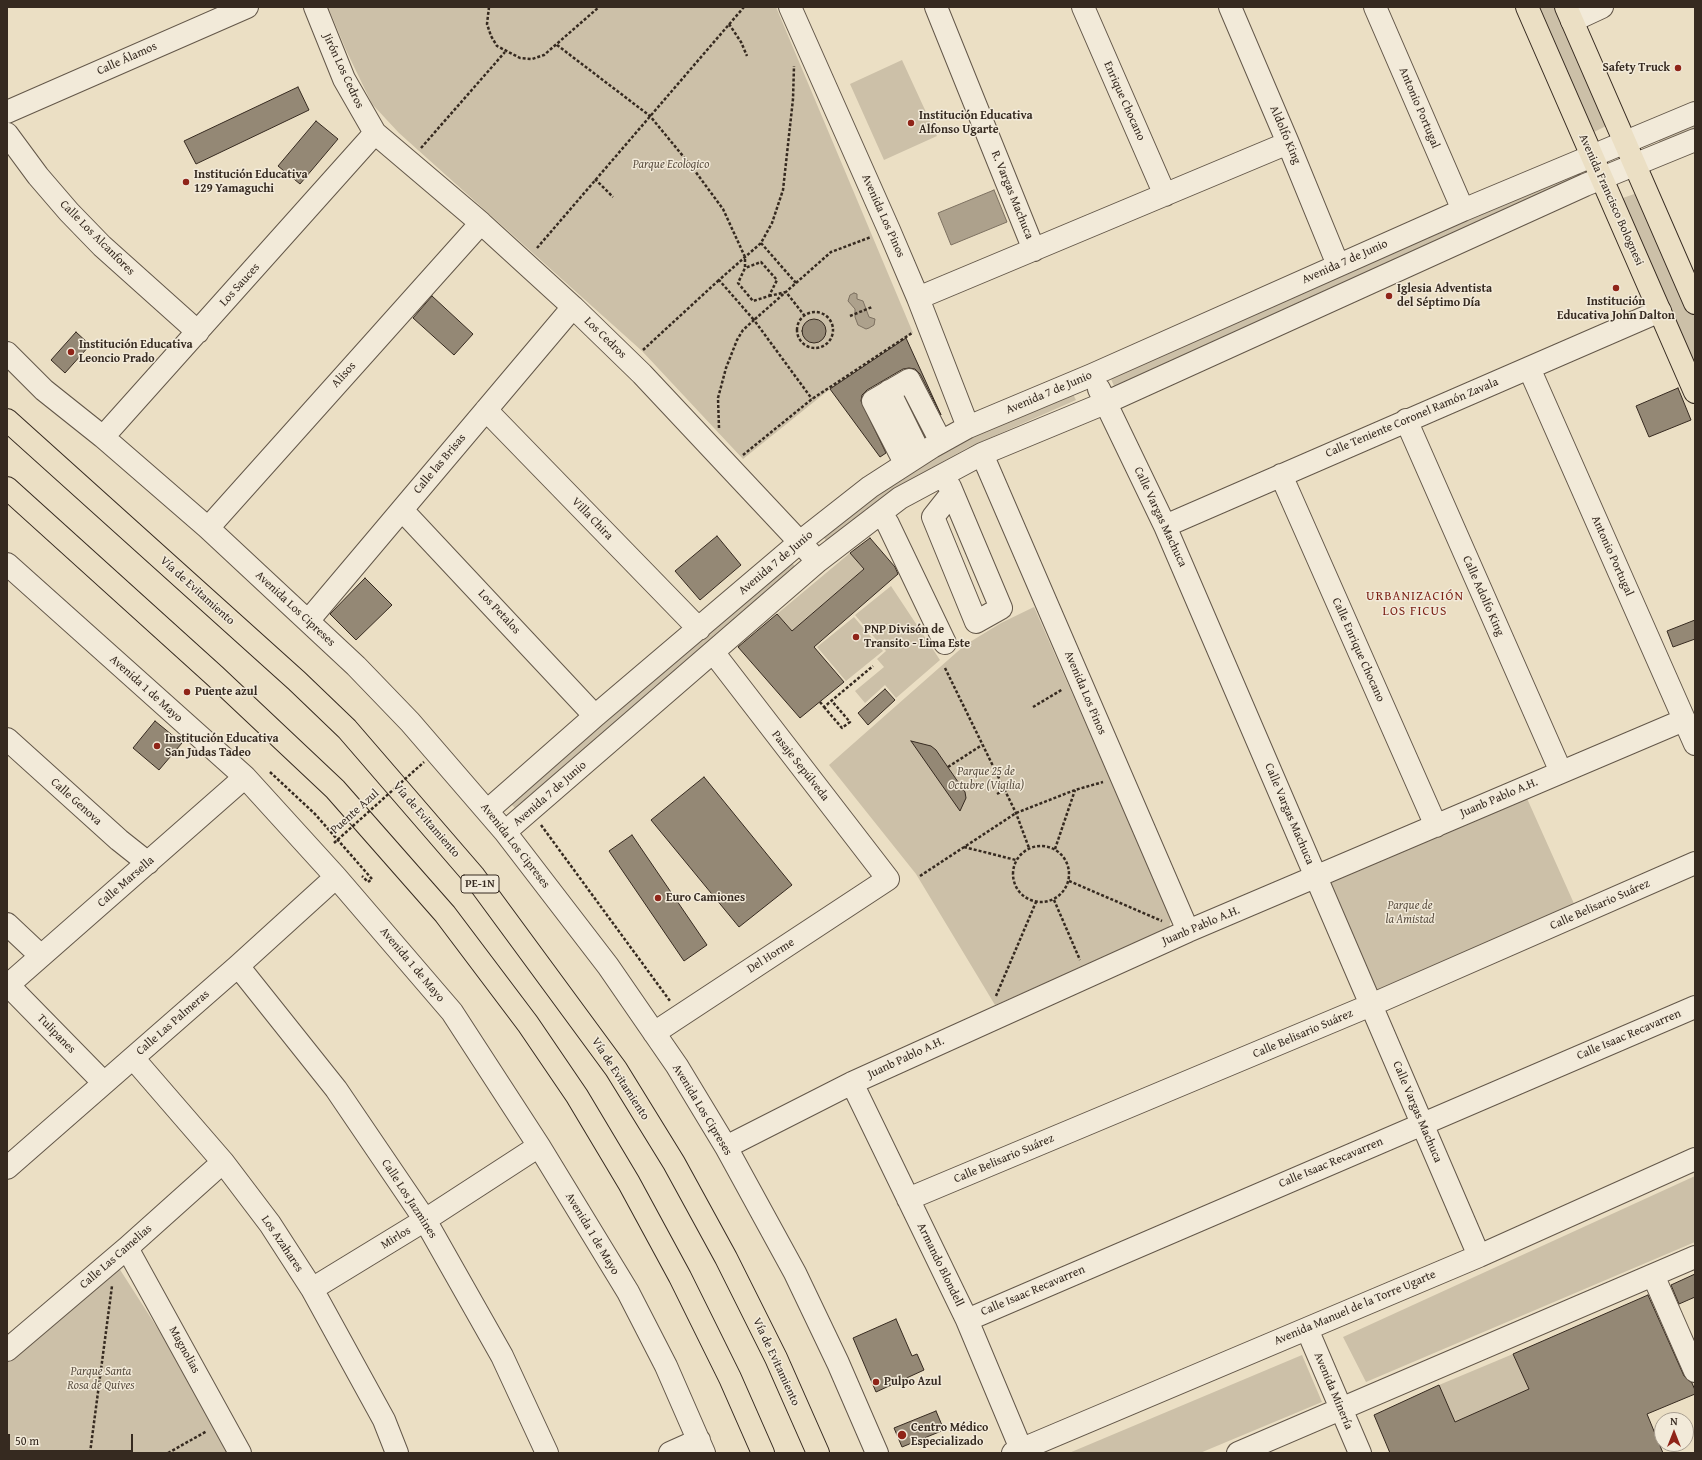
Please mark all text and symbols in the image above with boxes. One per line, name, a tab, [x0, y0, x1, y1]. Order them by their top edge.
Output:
street label: Jirón Los Cedros	[319, 31, 367, 111]
street label: Calle Álamos	[95, 39, 159, 79]
street label: Enrique Chocano	[1100, 59, 1148, 143]
place label: Safety Truck	[1602, 61, 1670, 75]
marker: Safety Truck	[1673, 63, 1683, 73]
street label: Antonio Portugal	[1395, 65, 1443, 151]
street label: Aldolfo King	[1266, 103, 1304, 167]
place label: Institución Educativa Alfonso Ugarte	[919, 109, 1033, 137]
marker: Institución Educativa Alfonso Ugarte	[906, 118, 916, 128]
street label: Avenida Francisco Bolognesi	[1575, 132, 1647, 268]
street label: R. Vargas Machuca	[988, 149, 1036, 241]
park label: Parque Ecologico	[633, 158, 709, 172]
place label: Institución Educativa 129 Yamaguchi	[194, 168, 308, 196]
street label: Avenida Los Pinos	[858, 172, 908, 260]
marker: Institución Educativa 129 Yamaguchi	[181, 177, 191, 187]
street label: Calle Los Alcanfores	[57, 198, 137, 278]
street label: Avenida 7 de Junio	[1300, 237, 1390, 287]
street label: Los Sauces	[217, 260, 263, 310]
place label: Iglesia Adventista del Séptimo Día	[1397, 282, 1492, 310]
marker: Institución Educativa John Dalton	[1611, 283, 1621, 293]
marker: Iglesia Adventista del Séptimo Día	[1384, 291, 1394, 301]
place label: Institución Educativa John Dalton	[1557, 295, 1675, 323]
street label: Los Cedros	[581, 314, 629, 362]
place label: Institución Educativa Leoncio Prado	[79, 338, 193, 366]
marker: Institución Educativa Leoncio Prado	[66, 347, 76, 357]
street label: Alisos	[329, 359, 359, 391]
street label: Avenida 7 de Junio	[1004, 368, 1094, 418]
street label: Calle Teniente Coronel Ramón Zavala	[1323, 375, 1501, 461]
street label: Calle las Brisas	[411, 431, 469, 497]
street label: Calle Vargas Machuca	[1130, 465, 1190, 569]
street label: Villa Chira	[568, 495, 616, 543]
street label: Antonio Portugal	[1588, 514, 1636, 598]
street label: Avenida 7 de Junio	[736, 528, 816, 598]
street label: Vía de Evitamiento	[157, 554, 237, 628]
street label: Calle Adolfo King	[1459, 554, 1507, 638]
street label: Avenida Los Cipreses	[252, 568, 338, 650]
street label: Los Petalos	[475, 587, 523, 637]
district label: URBANIZACIÓN LOS FICUS	[1366, 589, 1464, 620]
street label: Calle Enrique Chocano	[1329, 596, 1387, 704]
place label: PNP Divisón de Transito - Lima Este	[864, 623, 970, 651]
marker: PNP Divisón de Transito - Lima Este	[851, 632, 861, 642]
street label: Avenida Los Pinos	[1061, 649, 1109, 737]
street label: Avenida 1 de Mayo	[107, 652, 185, 726]
place label: Puente azul	[195, 685, 257, 699]
marker: Puente azul	[182, 687, 192, 697]
street label: Pasaje Sepúlveda	[768, 728, 832, 804]
place label: Institución Educativa San Judas Tadeo	[165, 732, 279, 760]
marker: Institución Educativa San Judas Tadeo	[152, 741, 162, 751]
street label: Avenida 7 de Junio	[510, 758, 590, 830]
street label: Calle Vargas Machuca	[1261, 761, 1317, 867]
park label: Parque 25 de Octubre (Vigilia)	[948, 765, 1024, 793]
street label: Calle Genova	[47, 775, 105, 829]
street label: Juanb Pablo A.H.	[1458, 775, 1540, 821]
street label: Vía de Evitamiento	[389, 779, 463, 861]
street label: Puente Azul	[328, 787, 382, 837]
street label: Avenida Los Cipreses	[477, 801, 553, 891]
street label: Calle Marsella	[95, 853, 157, 911]
road number: PE-1N	[461, 875, 499, 893]
street label: Calle Belisario Suárez	[1548, 877, 1652, 933]
place label: Euro Camiones	[666, 891, 745, 905]
marker: Euro Camiones	[653, 893, 663, 903]
park label: Parque de la Amistad	[1385, 899, 1435, 927]
street label: Juanb Pablo A.H.	[1160, 903, 1242, 949]
street label: Avenida 1 de Mayo	[376, 925, 448, 1005]
street label: Del Horme	[745, 935, 797, 977]
street label: Calle Las Palmeras	[133, 987, 213, 1059]
street label: Calle Belisario Suárez	[1251, 1006, 1355, 1062]
street label: Calle Isaac Recavarren	[1575, 1007, 1683, 1063]
street label: Tulipanes	[34, 1011, 78, 1057]
street label: Juanb Pablo A.H.	[865, 1034, 947, 1082]
street label: Vía de Evitamiento	[588, 1035, 652, 1123]
street label: Calle Vargas Machuca	[1389, 1059, 1445, 1165]
street label: Avenida Los Cipreses	[669, 1062, 735, 1158]
street label: Calle Belisario Suárez	[952, 1131, 1056, 1187]
street label: Calle Isaac Recavarren	[1277, 1135, 1385, 1191]
street label: Calle Los Jazmines	[378, 1157, 440, 1241]
street label: Avenida 1 de Mayo	[562, 1190, 622, 1278]
street label: Los Azahares	[258, 1213, 306, 1275]
street label: Armando Blondell	[913, 1221, 967, 1309]
street label: Calle Las Camelias	[77, 1222, 155, 1292]
street label: Mirlos	[378, 1223, 414, 1253]
street label: Calle Isaac Recavarren	[979, 1263, 1087, 1319]
street label: Avenida Manuel de la Torre Ugarte	[1272, 1267, 1438, 1349]
street label: Vía de Evitamiento	[749, 1316, 803, 1408]
street label: Magnolias	[165, 1324, 203, 1376]
street label: Avenida Minería	[1310, 1350, 1356, 1432]
park label: Parque Santa Rosa de Quives	[67, 1365, 135, 1393]
place label: Pulpo Azul	[884, 1375, 941, 1389]
marker: Pulpo Azul	[871, 1377, 881, 1387]
north arrow	[1654, 1412, 1694, 1452]
text: N	[1670, 1413, 1678, 1429]
place label: Centro Médico Especializado	[911, 1421, 988, 1449]
scale bar	[10, 1426, 135, 1452]
marker: Centro Médico Especializado	[896, 1429, 908, 1441]
text: 50 m	[15, 1432, 39, 1449]

